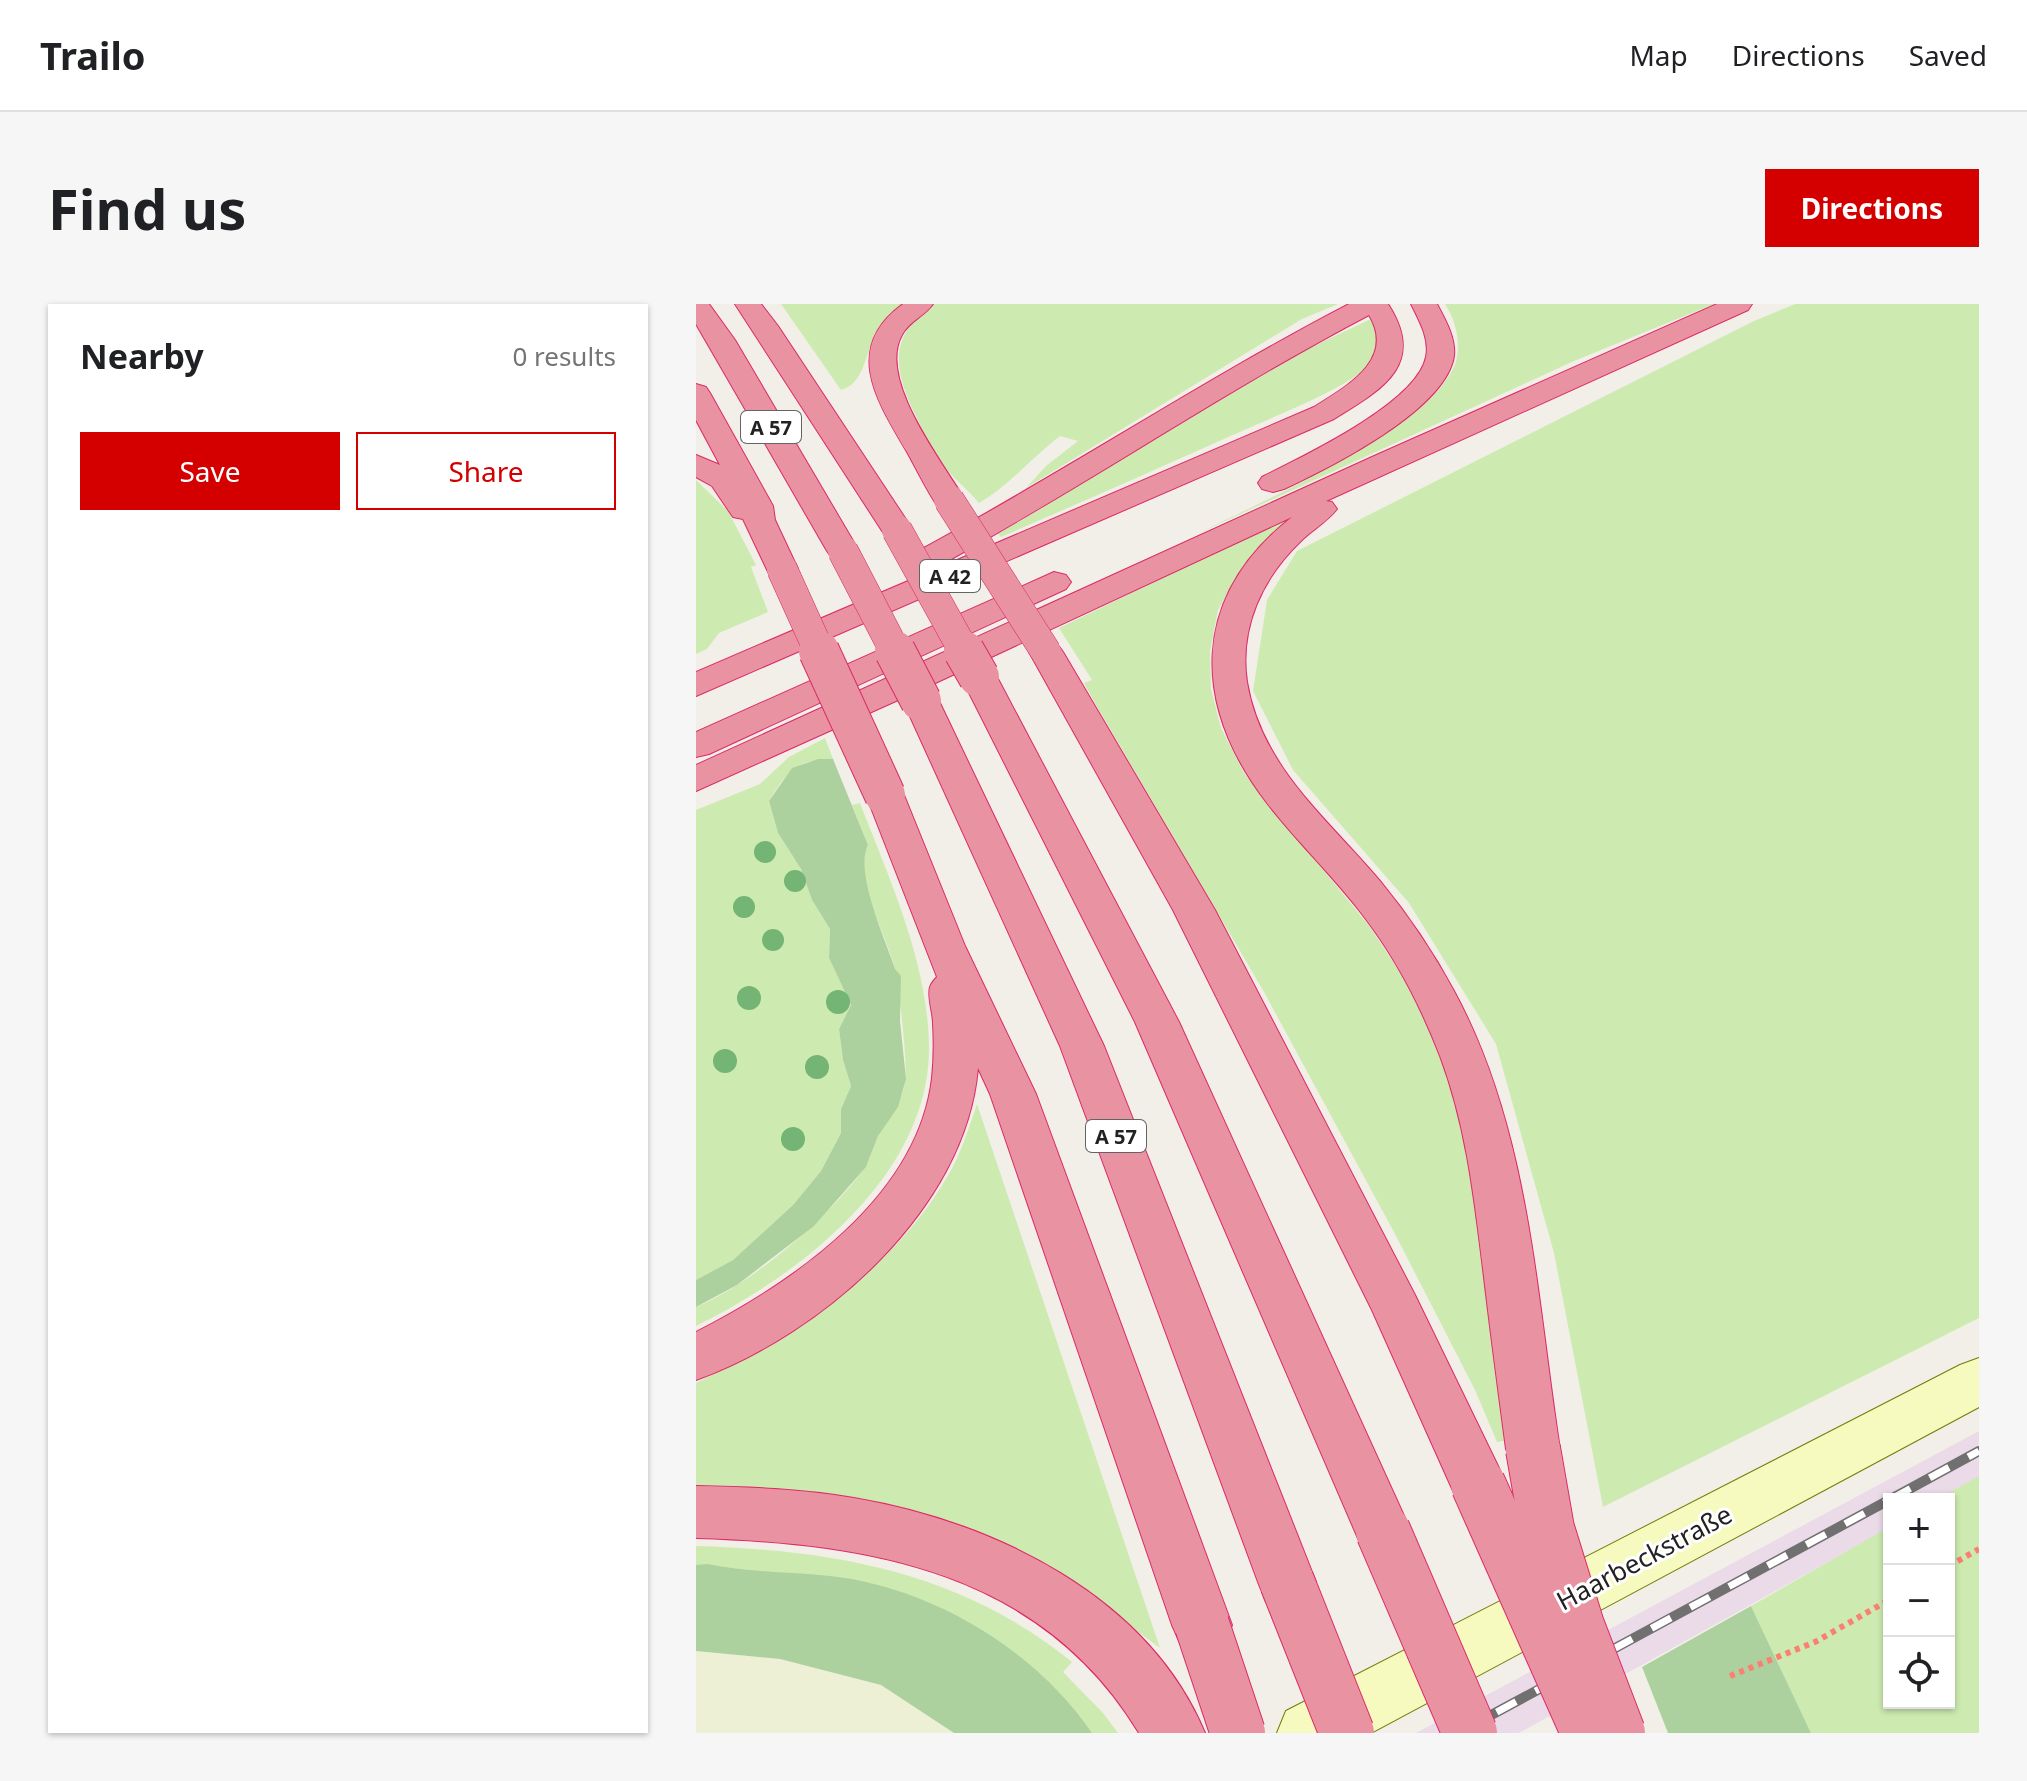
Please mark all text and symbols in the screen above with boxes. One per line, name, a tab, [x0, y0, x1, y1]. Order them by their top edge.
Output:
text: Trailo	[40, 29, 145, 81]
text: Map	[1629, 36, 1688, 74]
text: Directions	[1732, 36, 1865, 74]
text: Saved	[1909, 36, 1987, 74]
button: Directions	[1765, 169, 1979, 247]
text: Find us	[48, 170, 246, 246]
text: Nearby	[80, 333, 204, 379]
text: 0 results	[512, 338, 616, 374]
road number: A 57	[741, 411, 801, 443]
button: Save	[80, 432, 340, 510]
button: Share	[356, 432, 616, 510]
road number: A 42	[920, 560, 980, 592]
road number: A 57	[1086, 1120, 1146, 1152]
map controls	[1883, 1493, 1955, 1709]
button: +	[1883, 1493, 1955, 1565]
street label: Haarbeckstraße	[1550, 1496, 1738, 1618]
button: −	[1883, 1565, 1955, 1637]
button: locate	[1883, 1637, 1955, 1709]

